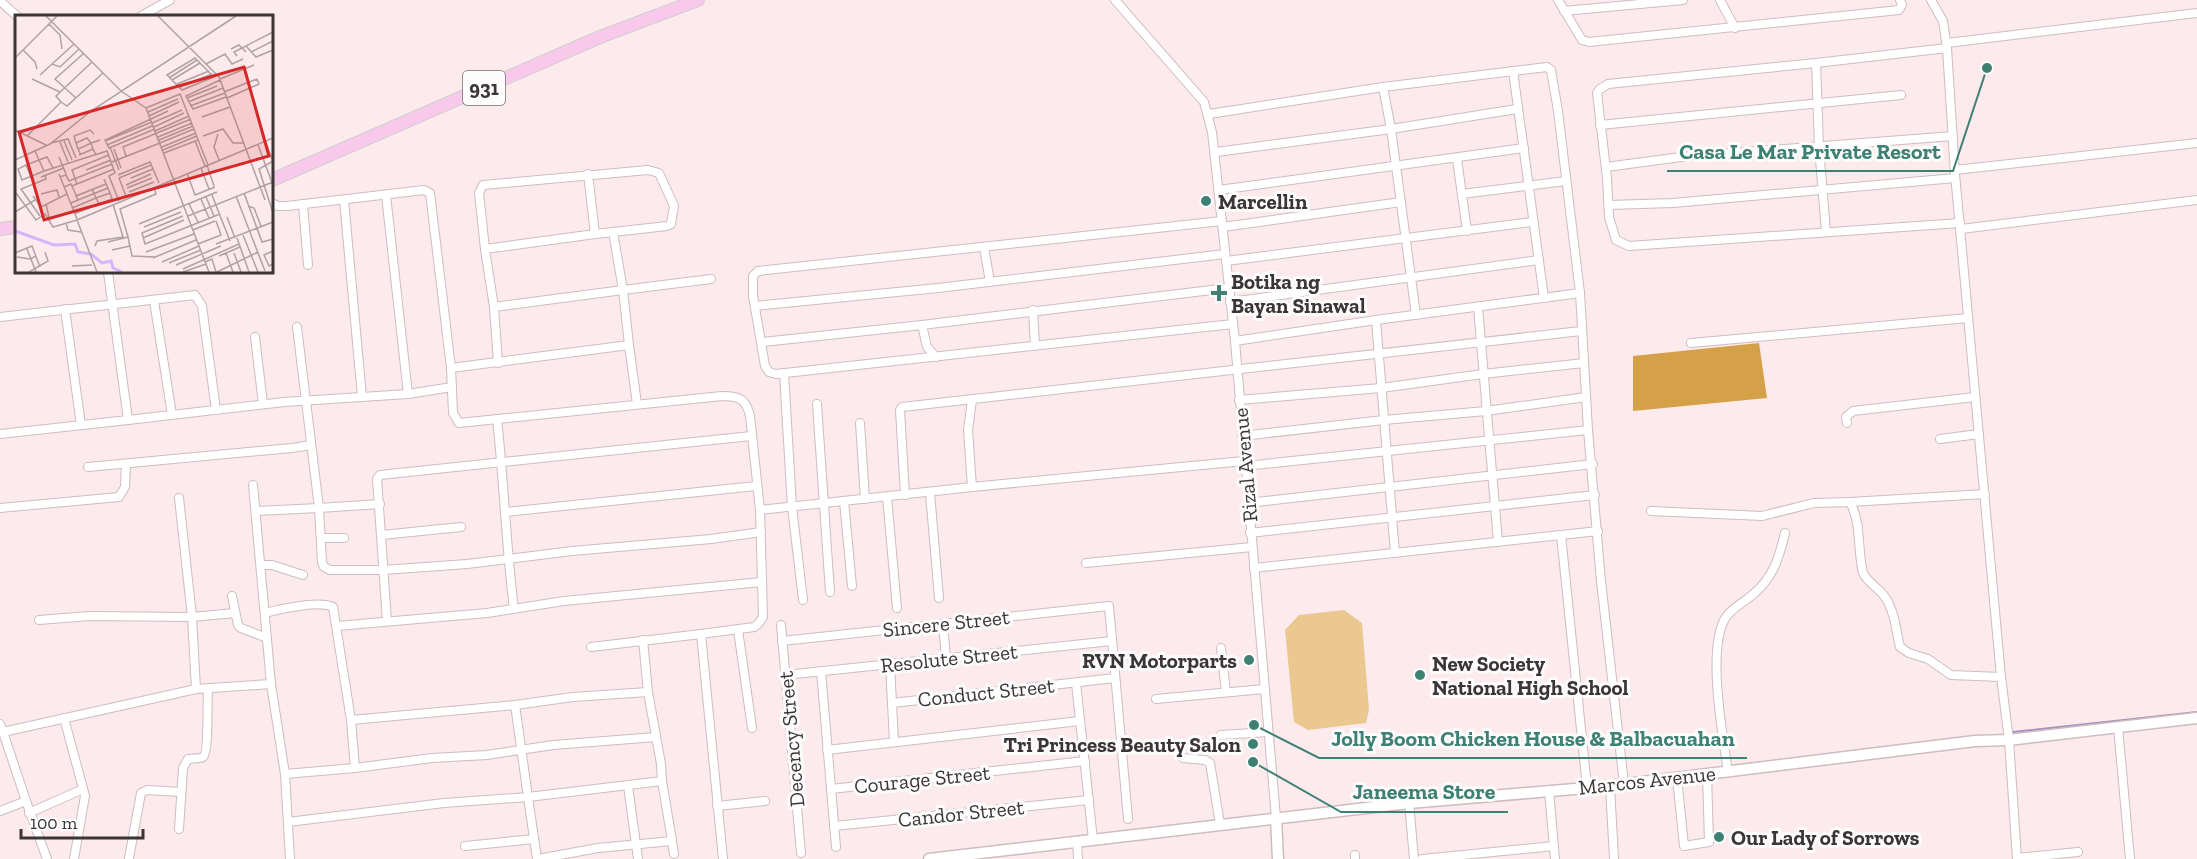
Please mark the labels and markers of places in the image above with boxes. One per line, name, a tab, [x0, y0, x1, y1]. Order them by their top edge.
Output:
callout: Casa Le Mar Private Resort	[1667, 131, 1953, 171]
place label: Marcellin	[1218, 189, 1308, 214]
marker: Marcellin	[1199, 194, 1213, 208]
place label: Botika ng Bayan Sinawal	[1231, 269, 1366, 318]
marker: Botika ng Bayan Sinawal	[1212, 286, 1226, 300]
place label: RVN Motorparts	[1082, 648, 1237, 673]
place label: New Society National High School	[1432, 651, 1629, 700]
marker: RVN Motorparts	[1242, 653, 1256, 667]
marker: New Society National High School	[1413, 668, 1427, 682]
callout: Jolly Boom Chicken House & Balbacuahan	[1319, 718, 1747, 758]
place label: Tri Princess Beauty Salon	[1003, 732, 1242, 757]
marker: Tri Princess Beauty Salon	[1246, 737, 1260, 751]
callout: Janeema Store	[1341, 772, 1508, 812]
place label: Our Lady of Sorrows	[1731, 825, 1920, 850]
marker: Our Lady of Sorrows	[1712, 830, 1726, 844]

